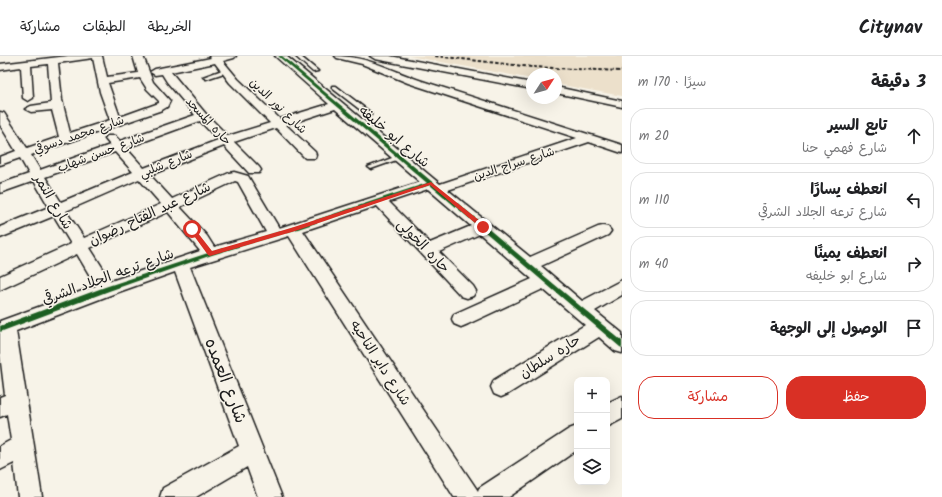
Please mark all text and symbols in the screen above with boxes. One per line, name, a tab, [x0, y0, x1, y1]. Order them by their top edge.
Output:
text: Citynav	[859, 13, 922, 43]
text: مشاركة	[20, 16, 60, 38]
text: الطبقات	[82, 16, 126, 38]
text: الخريطة	[148, 16, 191, 38]
north arrow	[526, 68, 562, 104]
text: 3 دقيقة	[871, 69, 926, 96]
text: سيرًا · 170 m	[638, 72, 706, 93]
street label: شارع نور الدين	[245, 74, 311, 138]
street label: حاره المسجد	[181, 93, 236, 150]
street label: شارع ابو خليفه	[354, 101, 434, 173]
street label: شارع محمد دسوقي	[31, 111, 127, 159]
text: تابع السير	[828, 114, 887, 138]
icon: ahead	[903, 125, 925, 147]
text: 20 m	[639, 126, 669, 147]
street label: شارع حسن شهاب	[55, 128, 147, 178]
text: شارع فهمي حنا	[802, 138, 887, 159]
street label: شارع سراج الدين	[471, 142, 557, 186]
street label: شارع شلبي	[137, 145, 196, 184]
street label: شارع النمر	[27, 169, 78, 234]
street label: شارع عبد الفتاح رضوان	[86, 176, 214, 252]
text: انعطف يسارًا	[810, 178, 887, 202]
icon: left	[903, 189, 925, 211]
text: 110 m	[639, 190, 669, 211]
text: شارع ترعه الجلاد الشرقي	[758, 202, 887, 223]
street label: حاره الخولى	[392, 214, 454, 278]
route end	[474, 218, 492, 236]
route start	[183, 220, 201, 238]
text: انعطف يمينًا	[814, 242, 887, 266]
street label: شارع ترعه الجلاد الشرقي	[39, 243, 177, 311]
icon: right	[903, 253, 925, 275]
text: 40 m	[639, 254, 668, 275]
text: شارع ابو خليفه	[806, 266, 887, 287]
street label: شارع داير الناحيه	[344, 316, 416, 410]
text: الوصول إلى الوجهة	[770, 317, 887, 341]
icon: arrive	[903, 317, 925, 339]
street label: حاره سلطان	[515, 330, 585, 384]
street label: شارع العمده	[196, 334, 254, 428]
button: مشاركة	[638, 376, 778, 419]
button: حفظ	[786, 376, 926, 419]
map controls	[574, 377, 610, 485]
button: +	[574, 377, 610, 413]
button: −	[574, 413, 610, 449]
button: layers	[574, 449, 610, 485]

